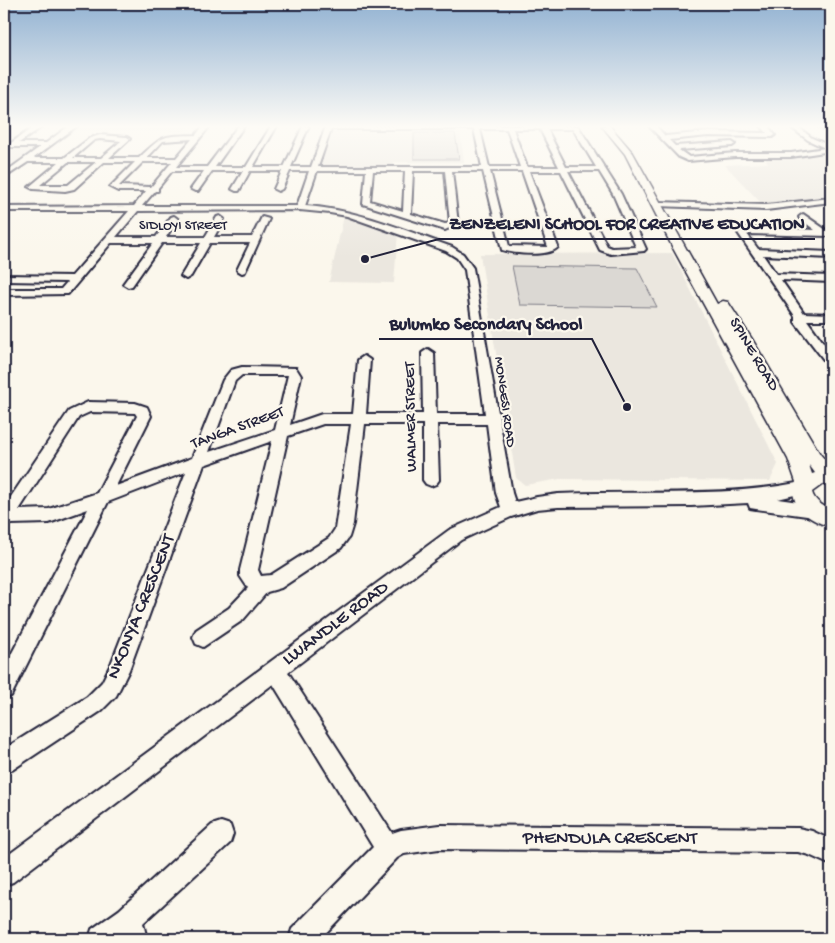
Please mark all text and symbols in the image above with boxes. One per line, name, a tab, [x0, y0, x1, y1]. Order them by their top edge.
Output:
callout: ZENZELENI SCHOOL FOR CREATIVE EDUCATION	[439, 206, 815, 239]
text: ZENZELENI SCHOOL FOR CREATIVE EDUCATION	[449, 215, 805, 236]
street label: SIDLOYI STREET	[139, 218, 227, 235]
callout: Bulumko Secondary School	[379, 306, 592, 339]
text: Bulumko Secondary School	[389, 315, 583, 336]
street label: SPINE ROAD	[724, 315, 783, 396]
street label: MONGESI ROAD	[489, 356, 519, 449]
street label: WALMER STREET	[402, 361, 422, 472]
street label: TANGA STREET	[188, 403, 288, 455]
street label: NKONYA CRESCENT	[102, 531, 182, 683]
street label: LWANDLE ROAD	[278, 576, 394, 672]
street label: PHENDULA CRESCENT	[522, 828, 698, 851]

